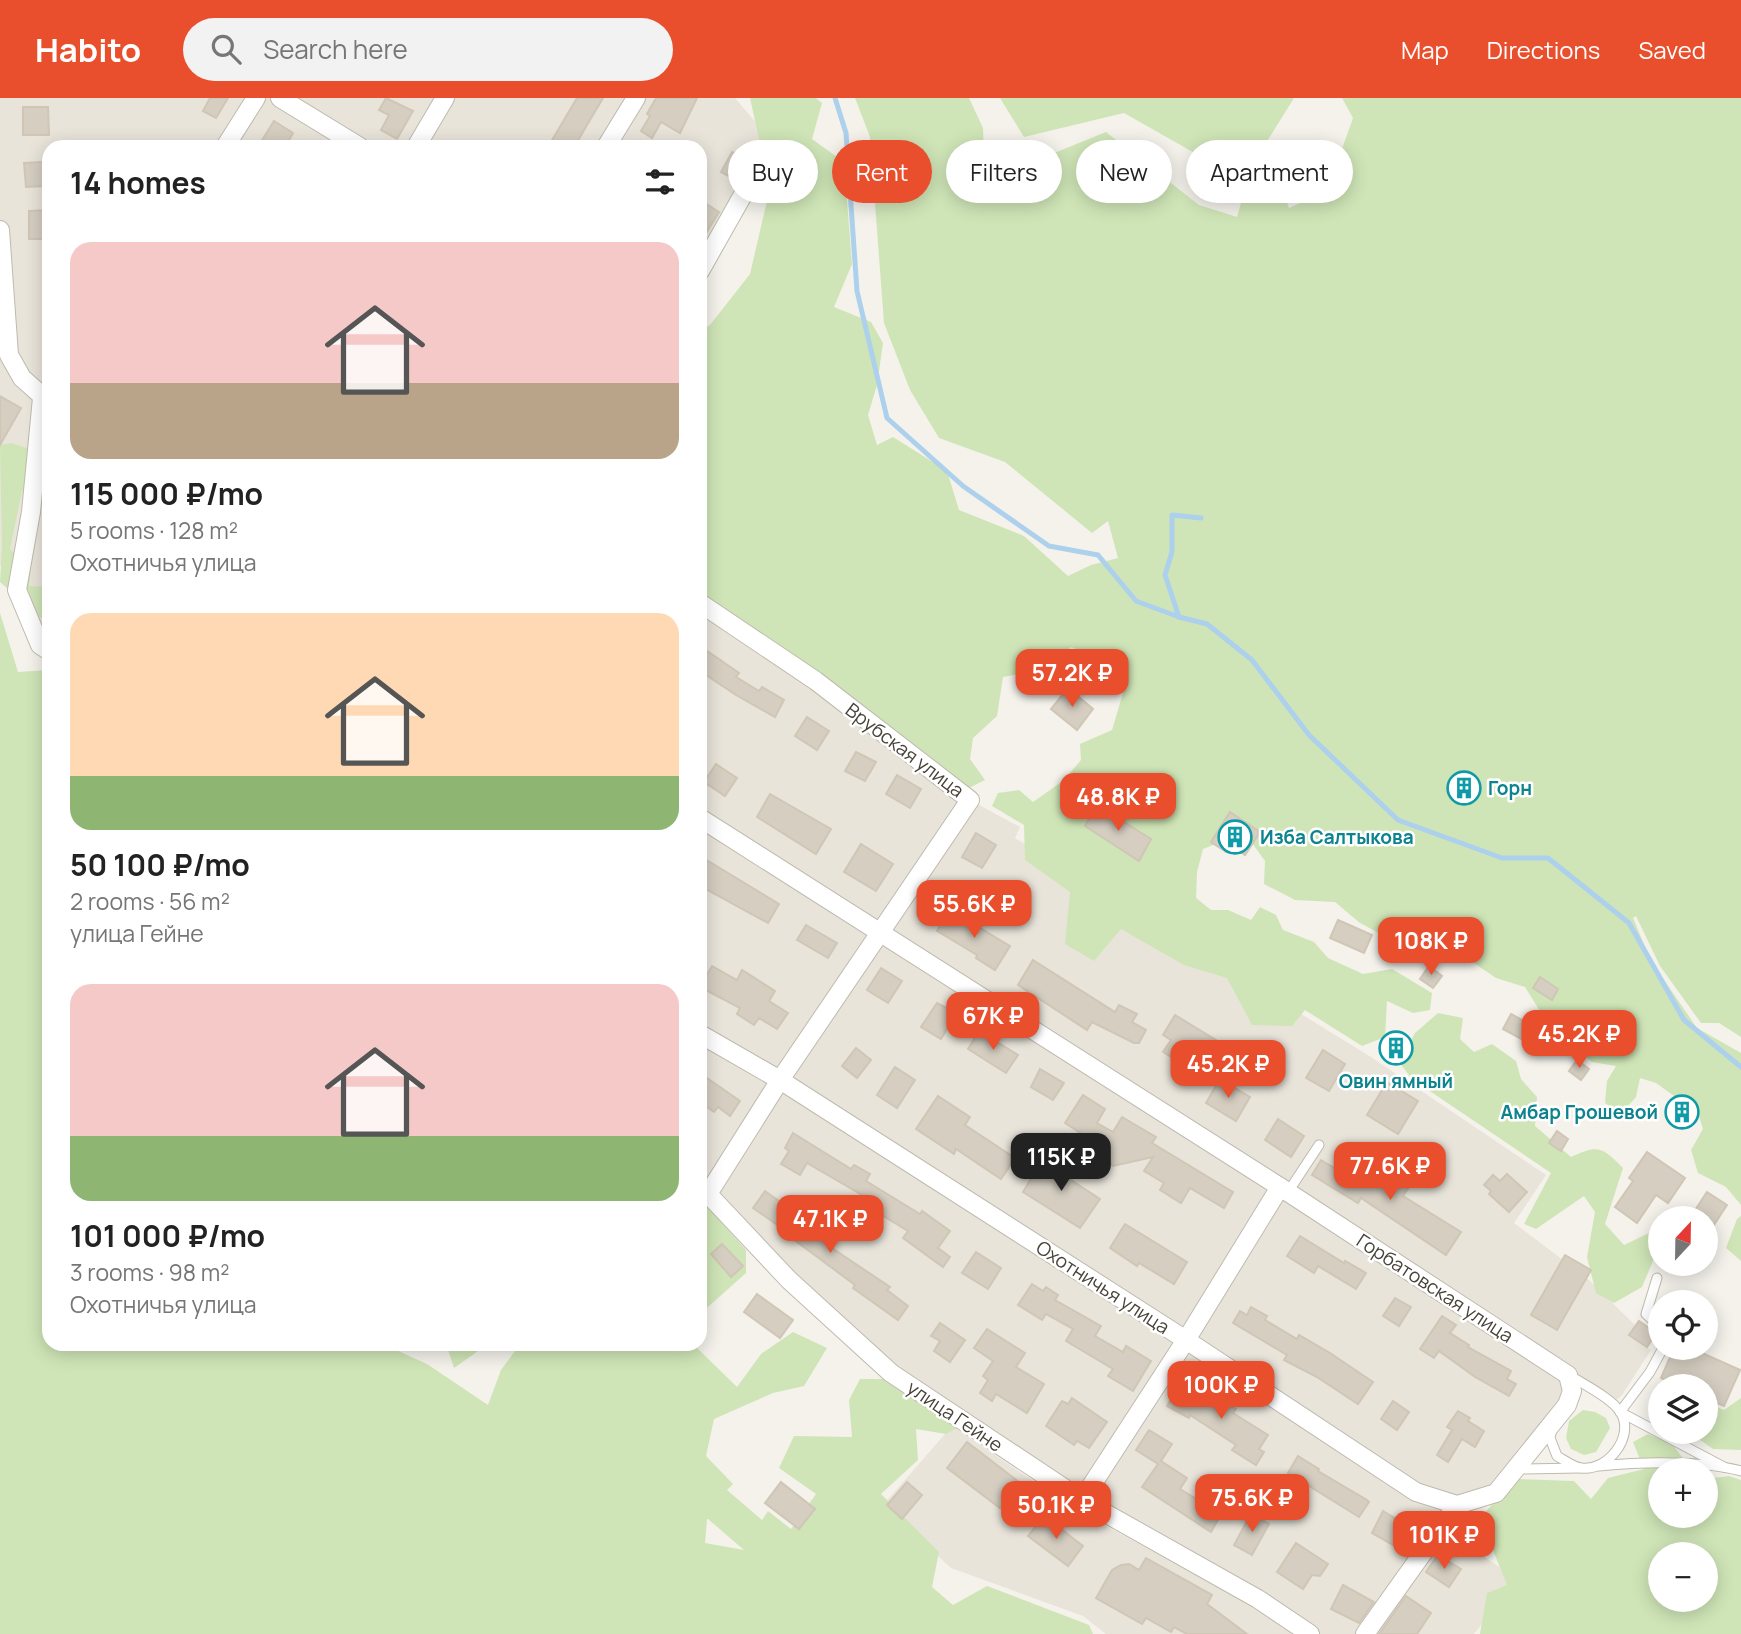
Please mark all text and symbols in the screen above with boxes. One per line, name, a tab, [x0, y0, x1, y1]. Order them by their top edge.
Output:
search box	[183, 18, 673, 81]
text: Habito	[35, 27, 141, 72]
icon: search	[207, 30, 245, 68]
text: Search here	[263, 31, 408, 67]
text: Map	[1401, 33, 1449, 66]
text: Directions	[1487, 33, 1600, 66]
text: Saved	[1638, 33, 1706, 66]
chip: Buy	[728, 140, 818, 203]
chip: Rent	[832, 140, 932, 203]
chip: Filters	[946, 140, 1062, 203]
chip: New	[1076, 140, 1172, 203]
chip: Apartment	[1186, 140, 1353, 203]
text: 14 homes	[70, 162, 206, 203]
icon: filters	[641, 163, 679, 201]
icon: home	[312, 287, 438, 413]
text: 115 000 ₽/mo	[70, 473, 263, 514]
text: 5 rooms · 128 m²	[70, 514, 238, 546]
text: Охотничья улица	[70, 546, 257, 578]
pin: 57.2K ₽	[1007, 650, 1137, 709]
text: 57.2K ₽	[1032, 656, 1112, 688]
icon: home	[312, 658, 438, 784]
street label: Врубская улица	[840, 697, 970, 803]
building icon: Горн	[1445, 769, 1483, 807]
pin: 48.8K ₽	[1053, 774, 1183, 833]
place label: Горн	[1488, 775, 1532, 801]
text: 48.8K ₽	[1076, 780, 1160, 812]
building icon: Изба Салтыкова	[1216, 818, 1254, 856]
place label: Изба Салтыкова	[1260, 824, 1414, 850]
text: 50 100 ₽/mo	[70, 844, 250, 885]
pin: 55.6K ₽	[909, 880, 1039, 940]
text: 2 rooms · 56 m²	[70, 885, 230, 917]
text: 55.6K ₽	[932, 887, 1016, 919]
text: улица Гейне	[70, 917, 204, 949]
pin: 108K ₽	[1374, 918, 1488, 977]
text: 108K ₽	[1394, 924, 1468, 956]
pin: 67K ₽	[944, 992, 1042, 1052]
text: 67K ₽	[962, 999, 1024, 1031]
pin: 45.2K ₽	[1514, 1010, 1644, 1070]
text: 45.2K ₽	[1538, 1017, 1620, 1049]
icon: home	[312, 1029, 438, 1155]
building icon: Овин ямный	[1377, 1029, 1415, 1067]
pin: 45.2K ₽	[1163, 1040, 1293, 1100]
text: 45.2K ₽	[1187, 1047, 1269, 1079]
place label: Овин ямный	[1339, 1068, 1453, 1094]
building icon: Амбар Грошевой	[1663, 1093, 1701, 1131]
place label: Амбар Грошевой	[1500, 1099, 1658, 1125]
pin: 115K ₽	[1004, 1134, 1118, 1193]
text: 115K ₽	[1027, 1140, 1095, 1172]
pin: 77.6K ₽	[1325, 1142, 1455, 1202]
text: 77.6K ₽	[1350, 1149, 1430, 1181]
pin: 47.1K ₽	[765, 1196, 895, 1255]
text: 47.1K ₽	[793, 1202, 867, 1234]
north arrow	[1648, 1206, 1718, 1276]
map controls	[1648, 1206, 1718, 1612]
text: 101 000 ₽/mo	[70, 1215, 265, 1256]
street label: Горбатовская улица	[1352, 1228, 1518, 1348]
street label: Охотничья улица	[1031, 1234, 1175, 1340]
text: 3 rooms · 98 m²	[70, 1256, 230, 1288]
text: Охотничья улица	[70, 1288, 257, 1320]
button: locate	[1648, 1290, 1718, 1360]
pin: 100K ₽	[1164, 1362, 1278, 1421]
text: 100K ₽	[1183, 1368, 1259, 1400]
street label: улица Гейне	[902, 1374, 1008, 1458]
button: layers	[1648, 1374, 1718, 1444]
button: +	[1648, 1458, 1718, 1528]
pin: 75.6K ₽	[1187, 1474, 1317, 1534]
text: 75.6K ₽	[1211, 1481, 1293, 1513]
pin: 50.1K ₽	[991, 1482, 1121, 1541]
text: 50.1K ₽	[1017, 1488, 1095, 1520]
pin: 101K ₽	[1387, 1512, 1501, 1571]
text: 101K ₽	[1409, 1518, 1479, 1550]
button: −	[1648, 1542, 1718, 1612]

